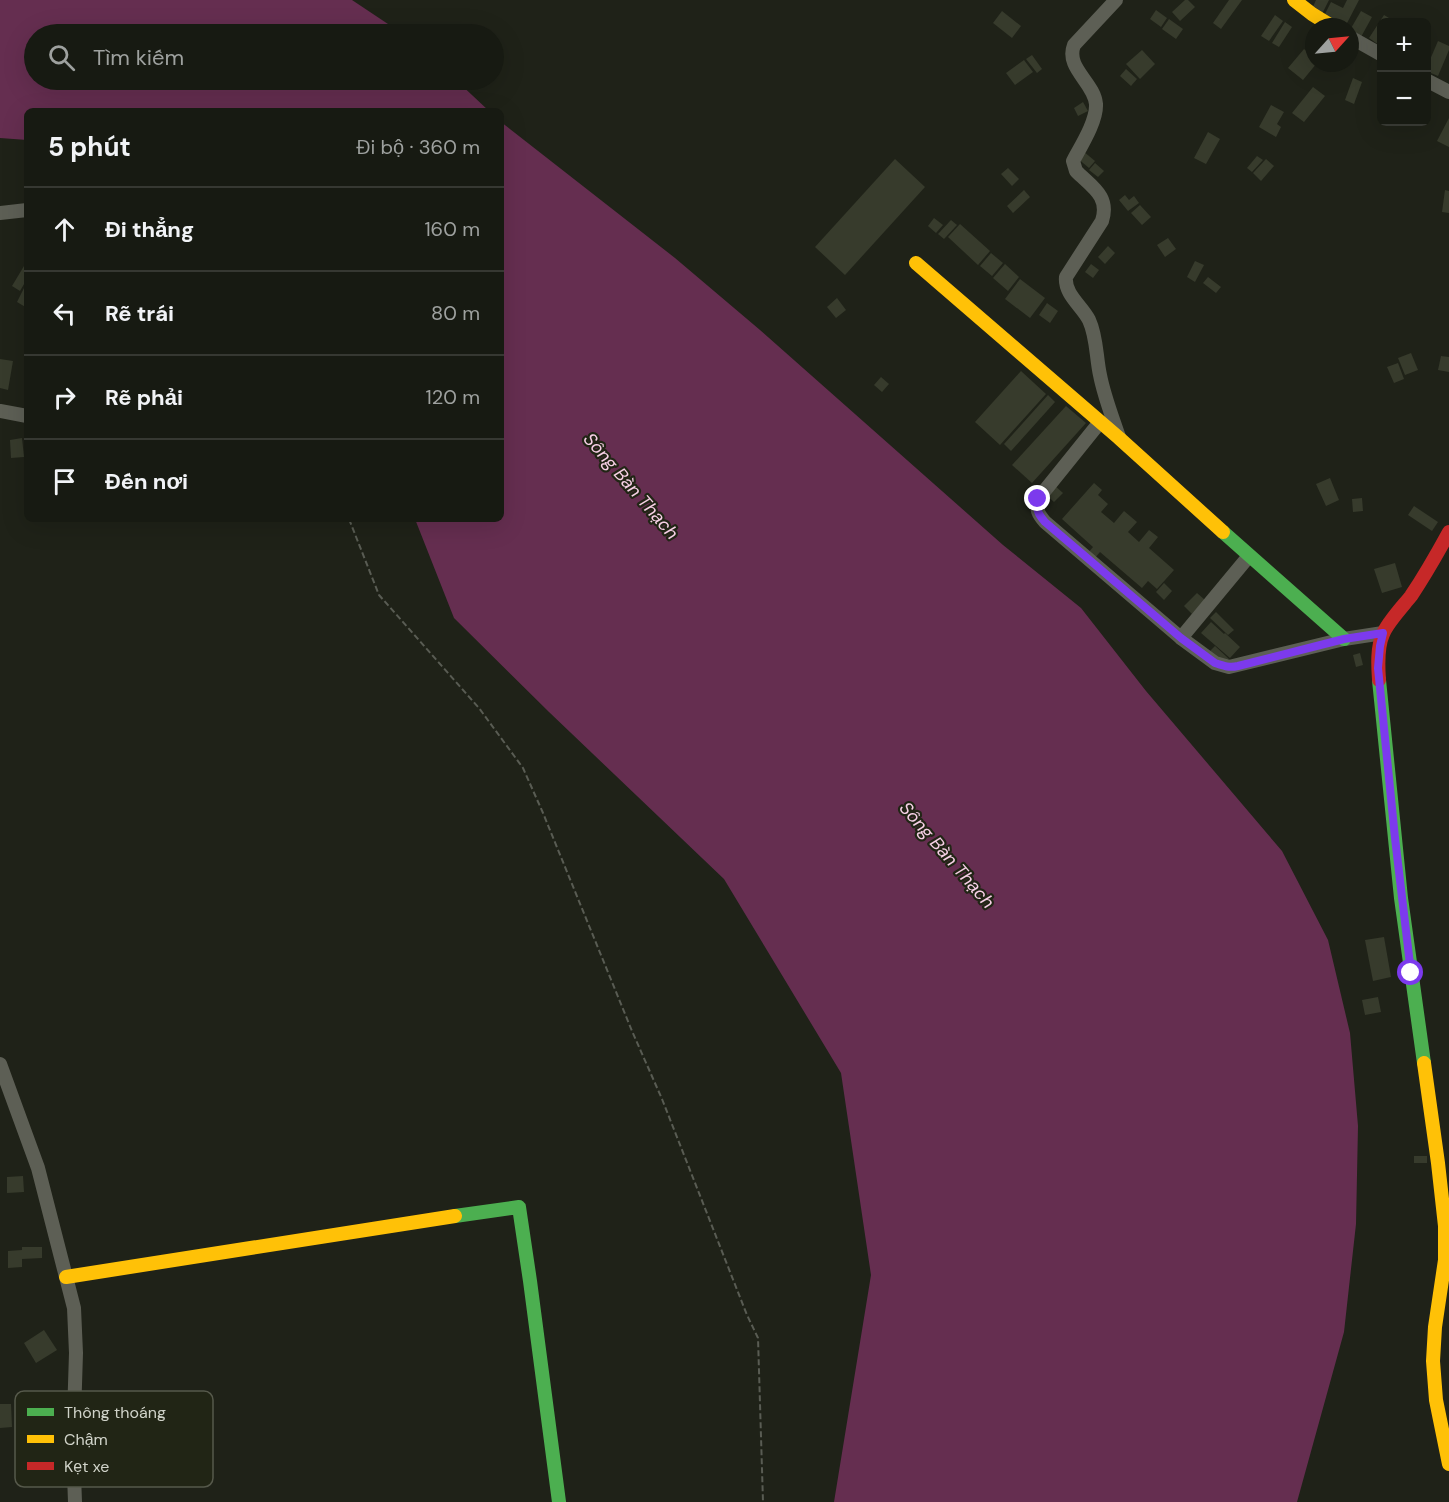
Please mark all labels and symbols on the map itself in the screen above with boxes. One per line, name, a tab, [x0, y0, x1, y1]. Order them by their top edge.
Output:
north arrow	[1305, 18, 1359, 72]
water label: Sông Bàn Thạch	[578, 428, 684, 544]
route end	[1024, 485, 1050, 511]
water label: Sông Bàn Thạch	[894, 797, 1000, 913]
route start	[1397, 959, 1423, 985]
legend	[15, 1391, 213, 1487]
text: Thông thoáng	[64, 1402, 166, 1423]
text: Chậm	[64, 1429, 108, 1450]
text: Kẹt xe	[64, 1456, 109, 1477]

